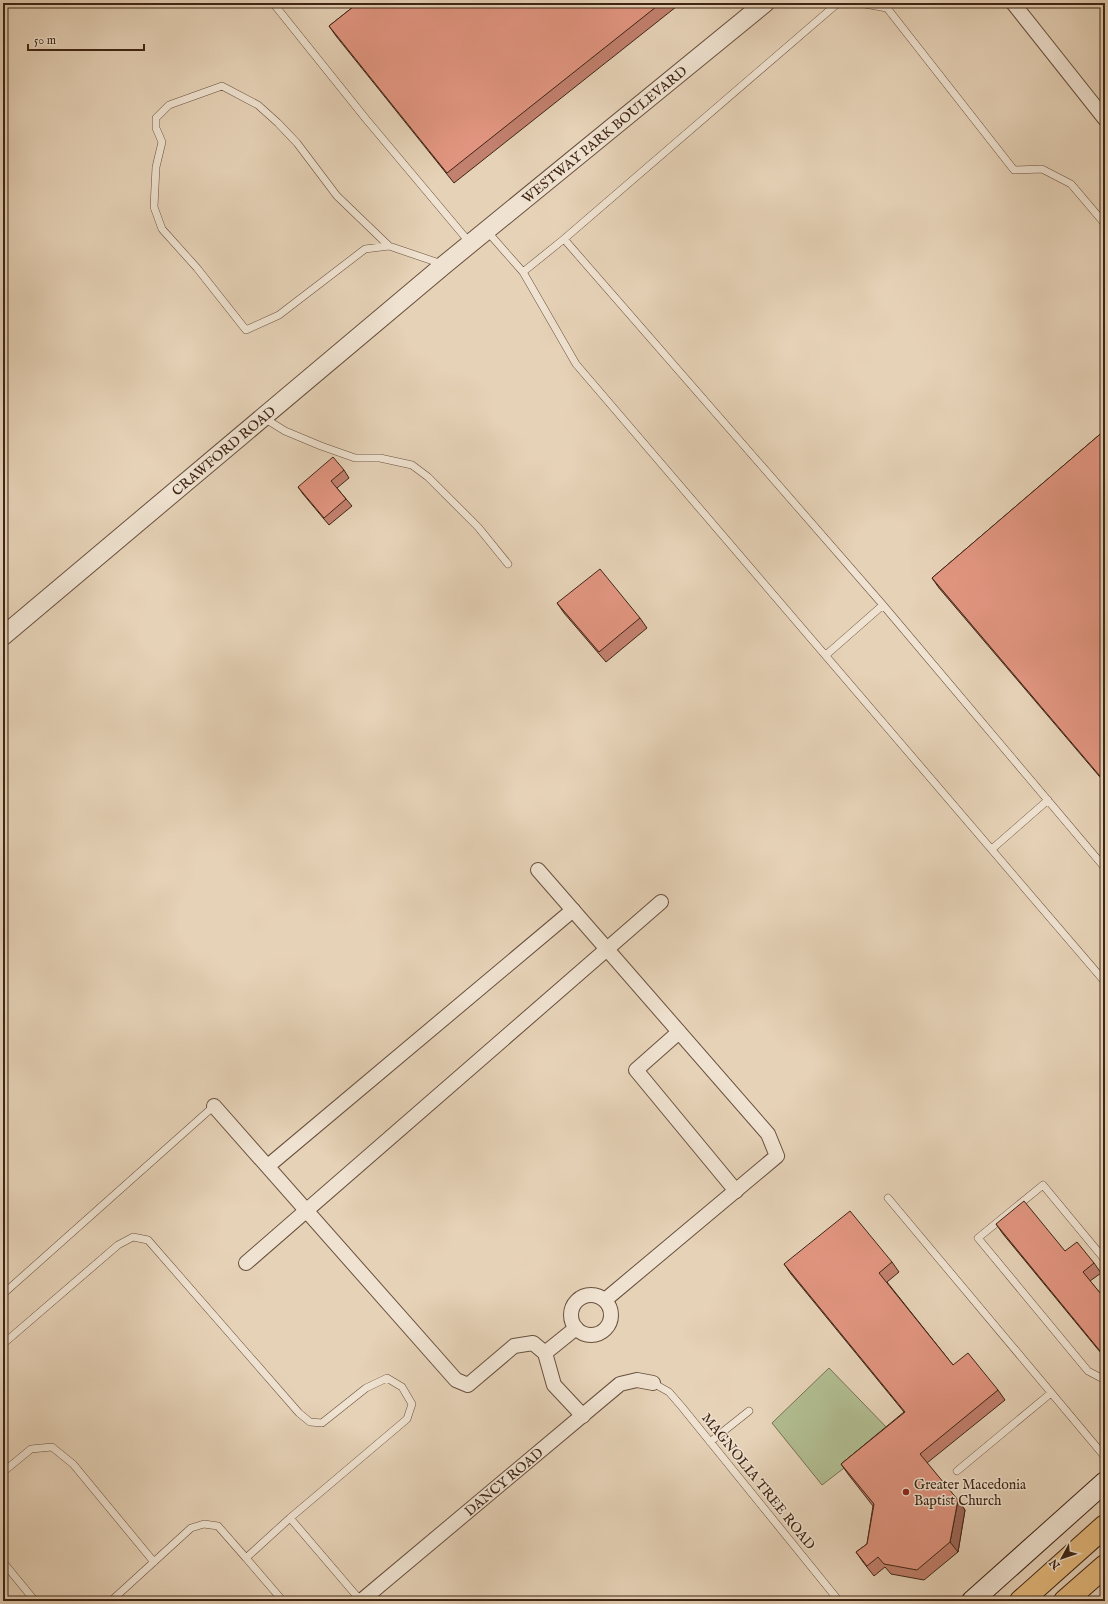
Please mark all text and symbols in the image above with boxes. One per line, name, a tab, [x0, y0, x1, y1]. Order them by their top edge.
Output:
scale bar	[28, 26, 144, 52]
text: 50 m	[34, 33, 56, 48]
street label: WESTWAY PARK BOULEVARD	[518, 62, 691, 208]
street label: CRAWFORD ROAD	[168, 402, 280, 500]
street label: MAGNOLIA TREE ROAD	[697, 1410, 819, 1554]
street label: DANCY ROAD	[461, 1444, 547, 1520]
place label: Greater Macedonia Baptist Church	[914, 1476, 1027, 1510]
marker: Greater Macedonia Baptist Church	[901, 1487, 911, 1497]
north arrow	[1042, 1538, 1082, 1578]
text: N	[1046, 1555, 1064, 1573]

